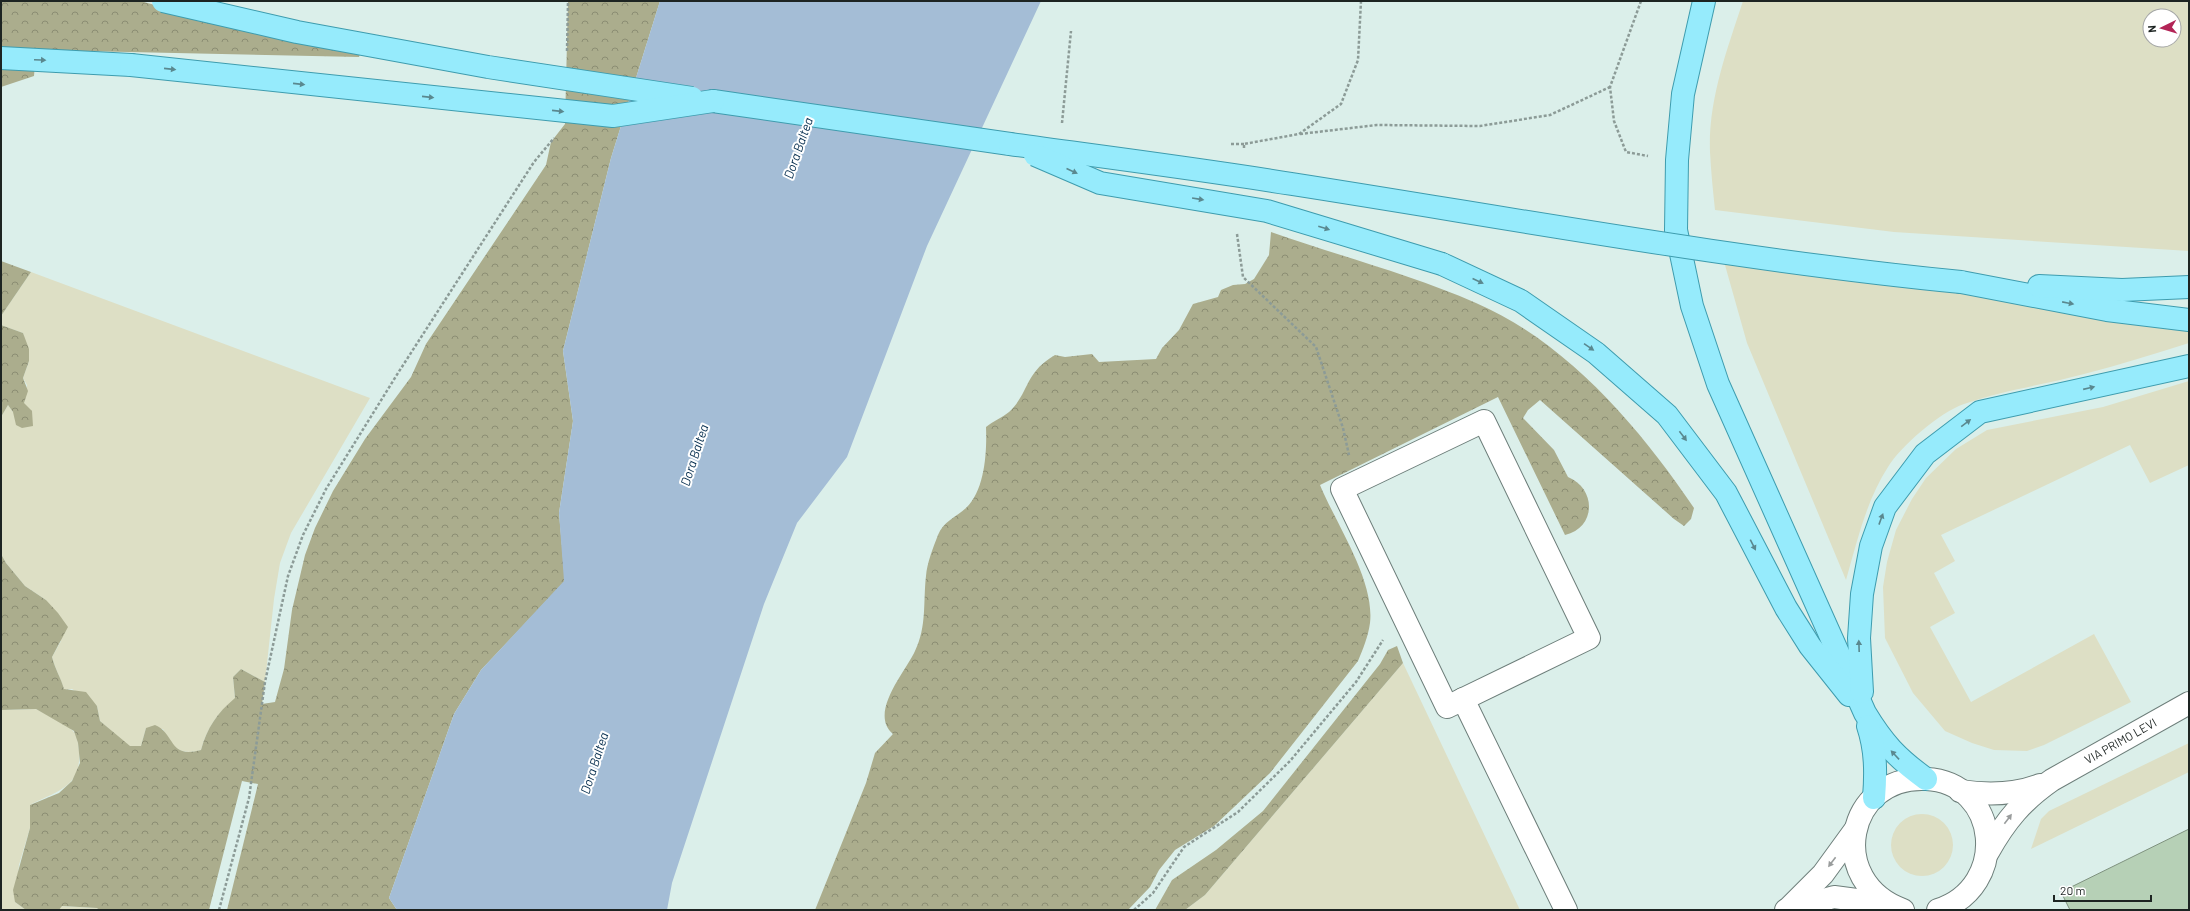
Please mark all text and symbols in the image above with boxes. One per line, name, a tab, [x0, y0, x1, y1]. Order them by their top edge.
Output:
north arrow	[2142, 8, 2182, 48]
text: N	[2145, 25, 2158, 33]
one-way arrow	[34, 57, 47, 63]
one-way arrow	[164, 66, 176, 72]
one-way arrow	[293, 80, 305, 87]
one-way arrow	[422, 94, 434, 100]
one-way arrow	[552, 107, 564, 114]
water label: Dora Baltea	[780, 115, 816, 181]
one-way arrow	[1066, 168, 1077, 174]
one-way arrow	[1192, 196, 1204, 202]
one-way arrow	[1319, 225, 1331, 231]
one-way arrow	[1472, 278, 1483, 284]
one-way arrow	[2062, 300, 2075, 306]
one-way arrow	[1583, 344, 1594, 351]
one-way arrow	[2083, 384, 2095, 390]
one-way arrow	[1960, 419, 1971, 428]
water label: Dora Baltea	[677, 422, 712, 488]
one-way arrow	[1679, 431, 1687, 441]
one-way arrow	[1878, 512, 1884, 524]
one-way arrow	[1750, 539, 1757, 551]
one-way arrow	[1856, 639, 1862, 652]
street label: VIA PRIMO LEVI	[2082, 715, 2159, 766]
water label: Dora Baltea	[577, 730, 612, 796]
one-way arrow	[1891, 750, 1900, 760]
one-way arrow	[2004, 813, 2012, 824]
one-way arrow	[1827, 856, 1836, 867]
scale bar	[2054, 877, 2151, 903]
text: 20 m	[2060, 883, 2086, 897]

